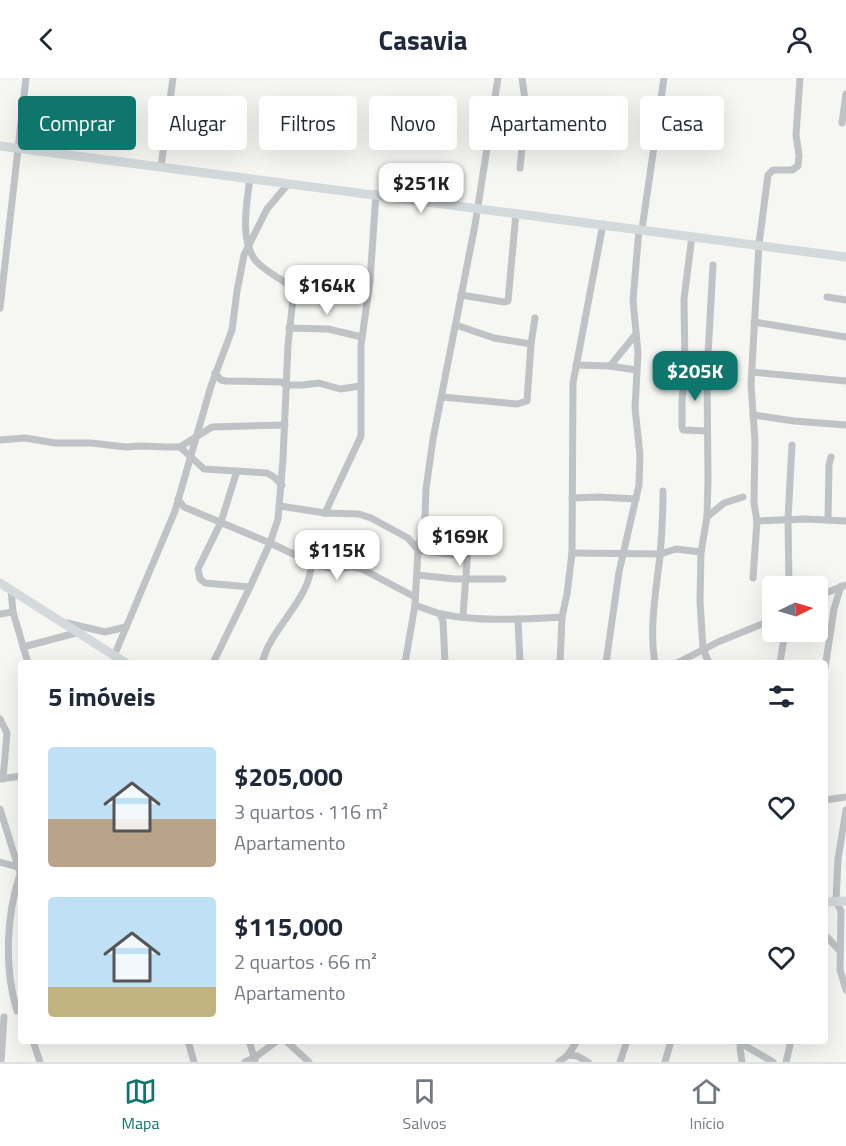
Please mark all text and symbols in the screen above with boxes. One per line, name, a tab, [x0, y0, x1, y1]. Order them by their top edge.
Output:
text: Casavia	[378, 19, 468, 60]
icon: back	[30, 23, 63, 56]
icon: person	[783, 23, 816, 56]
chip: Comprar	[18, 96, 136, 150]
chip: Alugar	[148, 96, 247, 150]
chip: Filtros	[259, 96, 357, 150]
chip: Novo	[369, 96, 457, 150]
chip: Apartamento	[469, 96, 628, 150]
chip: Casa	[640, 96, 724, 150]
pin: $251K	[379, 163, 463, 214]
text: $251K	[393, 167, 449, 198]
pin: $164K	[285, 265, 369, 316]
text: $164K	[299, 269, 355, 300]
pin: $205K	[653, 351, 737, 402]
text: $205K	[667, 355, 723, 386]
pin: $169K	[418, 516, 502, 567]
text: $169K	[432, 520, 488, 551]
pin: $115K	[295, 530, 379, 581]
text: $115K	[309, 534, 365, 565]
north arrow	[762, 576, 828, 642]
map controls	[762, 576, 828, 642]
text: 5 imóveis	[48, 677, 155, 716]
icon: filters	[765, 680, 798, 713]
text: $205,000	[234, 757, 343, 796]
icon: home	[96, 771, 168, 843]
icon: heart	[765, 791, 798, 824]
text: 3 quartos · 116 m²	[234, 796, 388, 827]
text: Apartamento	[234, 827, 346, 858]
text: $115,000	[234, 907, 343, 946]
icon: home	[96, 921, 168, 993]
icon: heart	[765, 941, 798, 974]
text: 2 quartos · 66 m²	[234, 946, 377, 977]
text: Apartamento	[234, 977, 346, 1008]
tab: Mapa	[122, 1075, 159, 1135]
tab: Salvos	[403, 1075, 446, 1135]
tab: Início	[689, 1075, 724, 1135]

